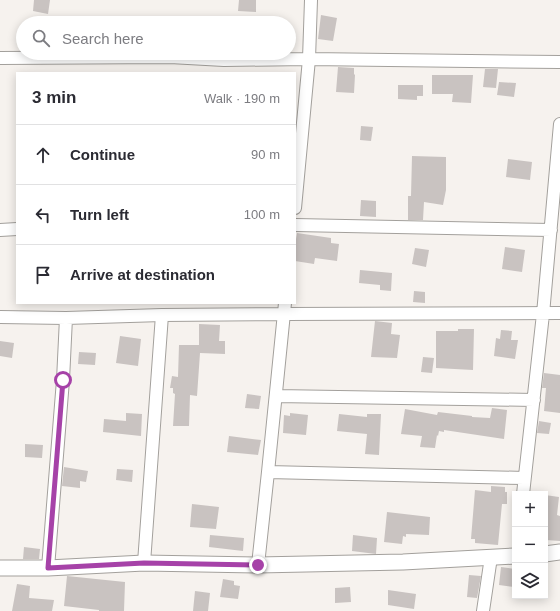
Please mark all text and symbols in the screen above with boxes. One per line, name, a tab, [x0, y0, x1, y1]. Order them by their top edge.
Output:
search box	[16, 16, 296, 60]
icon: search	[30, 27, 52, 49]
text: Search here	[62, 30, 144, 47]
text: 3 min	[32, 88, 76, 107]
text: Walk · 190 m	[204, 91, 280, 106]
icon: ahead	[32, 144, 54, 166]
text: Continue	[70, 146, 135, 163]
text: 90 m	[251, 147, 280, 162]
icon: left	[32, 204, 54, 226]
text: Turn left	[70, 206, 129, 223]
text: 100 m	[244, 207, 280, 222]
icon: arrive	[32, 264, 54, 286]
text: Arrive at destination	[70, 266, 215, 283]
route start	[54, 371, 72, 389]
map controls	[512, 491, 548, 599]
button: +	[512, 491, 548, 527]
button: −	[512, 527, 548, 563]
route end	[249, 556, 267, 574]
button: layers	[512, 563, 548, 599]

